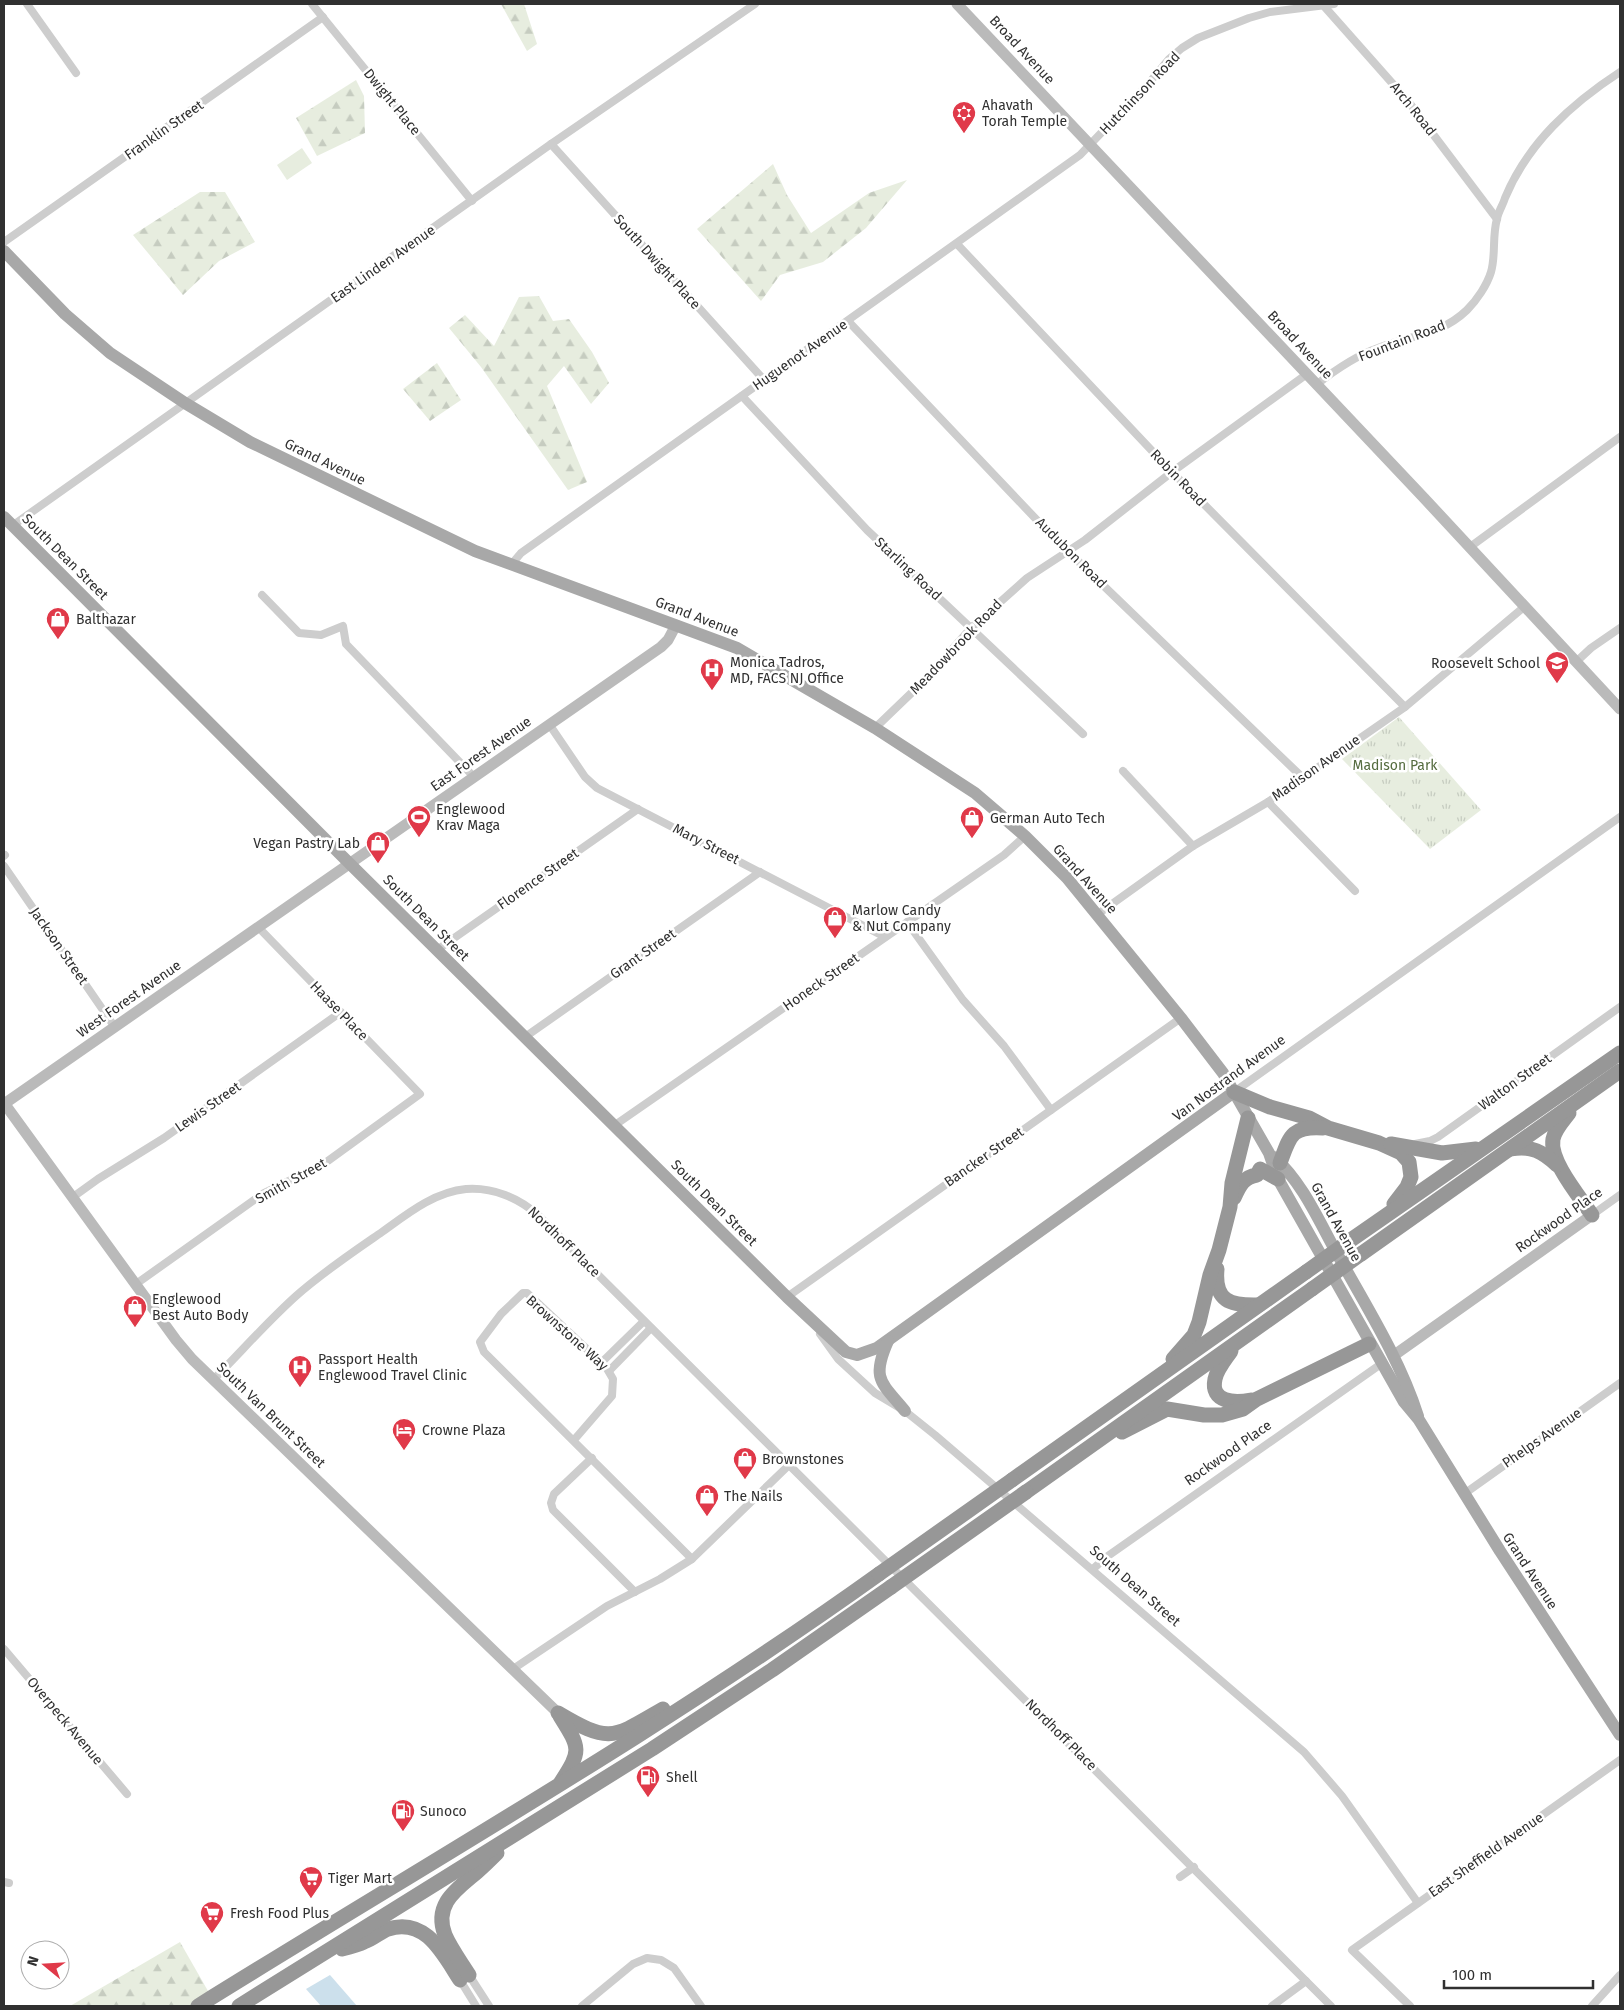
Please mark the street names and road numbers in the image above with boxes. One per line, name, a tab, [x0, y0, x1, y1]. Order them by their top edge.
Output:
street label: Broad Avenue	[986, 12, 1058, 88]
street label: Hutchinson Road	[1096, 48, 1184, 138]
street label: Dwight Place	[360, 65, 424, 139]
street label: Arch Road	[1386, 79, 1440, 139]
street label: Franklin Street	[121, 96, 207, 163]
street label: South Dwight Place	[610, 211, 704, 313]
street label: East Linden Avenue	[327, 222, 439, 306]
street label: Broad Avenue	[1264, 307, 1336, 383]
street label: Huguenot Avenue	[749, 316, 851, 394]
street label: Fountain Road	[1356, 317, 1448, 365]
street label: Grand Avenue	[282, 435, 368, 489]
street label: Robin Road	[1147, 446, 1209, 510]
street label: South Dean Street	[18, 510, 112, 604]
street label: Audubon Road	[1032, 514, 1110, 592]
street label: Starling Road	[871, 534, 945, 604]
street label: Grand Avenue	[653, 593, 741, 641]
street label: Meadowbrook Road	[906, 596, 1006, 698]
street label: East Forest Avenue	[427, 713, 535, 795]
street label: Madison Avenue	[1269, 731, 1363, 805]
street label: Mary Street	[670, 820, 743, 868]
street label: Grand Avenue	[1049, 841, 1121, 917]
street label: Florence Street	[494, 844, 583, 913]
street label: South Dean Street	[379, 871, 473, 965]
street label: Jackson Street	[26, 904, 92, 989]
street label: Grant Street	[607, 925, 680, 983]
street label: Honeck Street	[780, 949, 863, 1015]
street label: West Forest Avenue	[74, 957, 184, 1041]
street label: Haase Place	[306, 978, 372, 1044]
street label: Van Nostrand Avenue	[1169, 1031, 1289, 1125]
street label: Walton Street	[1475, 1049, 1555, 1114]
street label: Lewis Street	[172, 1078, 245, 1136]
street label: Bancker Street	[941, 1123, 1028, 1191]
street label: Smith Street	[253, 1154, 330, 1207]
street label: South Dean Street	[667, 1156, 761, 1250]
street label: Grand Avenue	[1307, 1179, 1365, 1265]
street label: Rockwood Place	[1512, 1184, 1606, 1256]
street label: Nordhoff Place	[524, 1203, 604, 1281]
street label: Brownstone Way	[522, 1292, 612, 1374]
street label: South Van Brunt Street	[213, 1359, 330, 1472]
street label: Phelps Avenue	[1499, 1404, 1585, 1472]
street label: Rockwood Place	[1181, 1417, 1275, 1489]
street label: Grand Avenue	[1499, 1529, 1561, 1613]
street label: South Dean Street	[1086, 1542, 1185, 1631]
street label: Overpeck Avenue	[23, 1674, 107, 1768]
street label: Nordhoff Place	[1022, 1696, 1100, 1774]
street label: East Sheffield Avenue	[1425, 1809, 1547, 1901]

